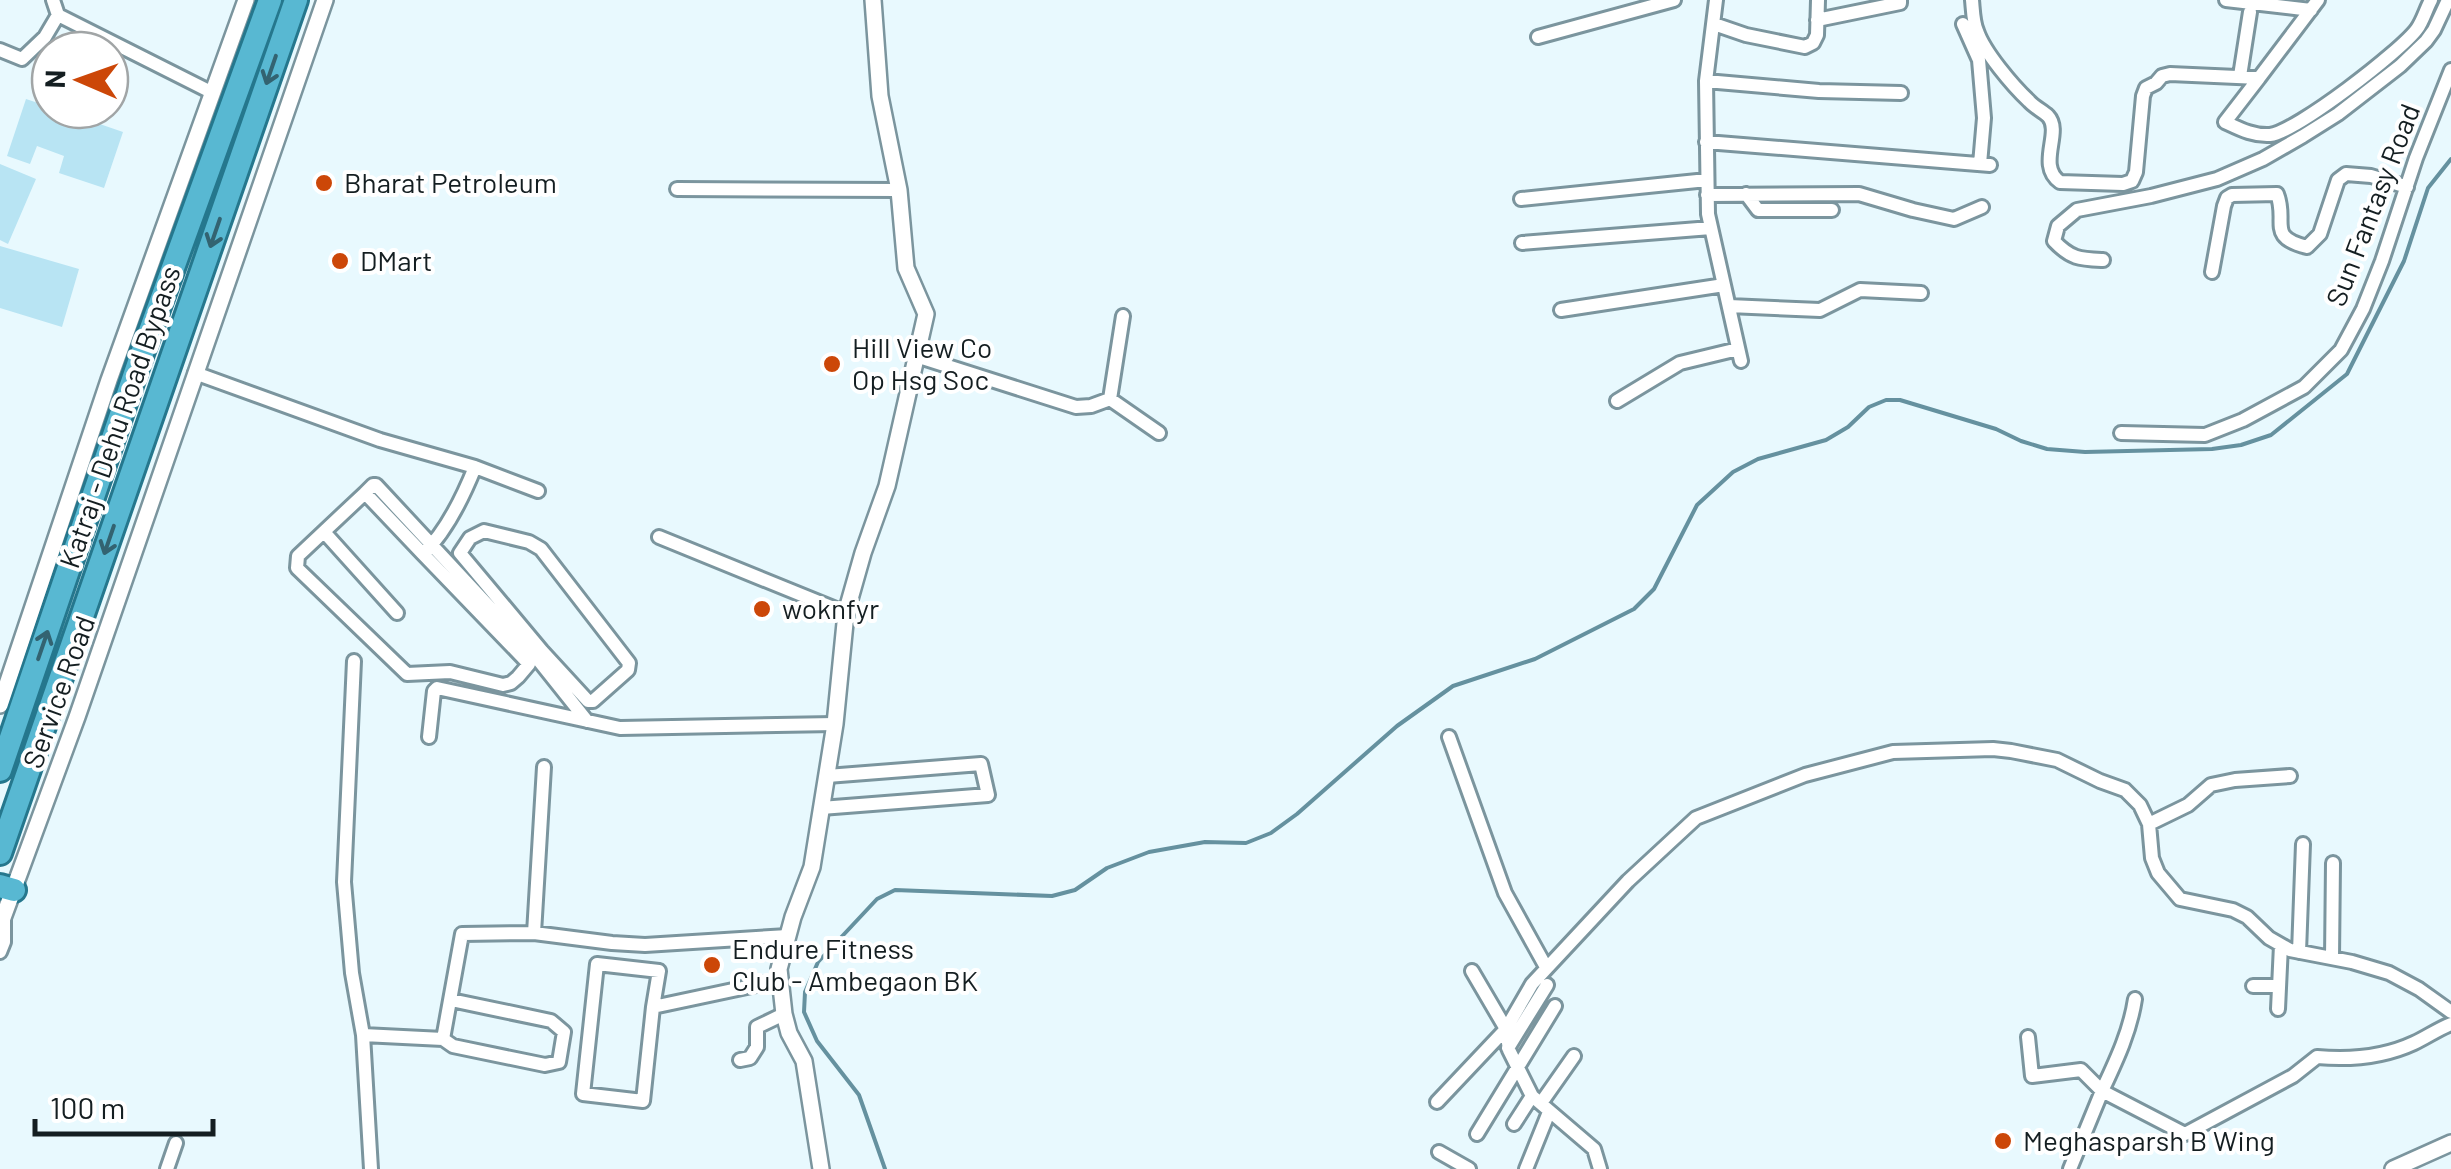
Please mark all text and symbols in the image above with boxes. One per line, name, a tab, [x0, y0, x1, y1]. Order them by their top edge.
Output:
north arrow	[30, 30, 130, 130]
one-way arrow	[261, 54, 279, 85]
text: N	[37, 69, 71, 89]
street label: Sun Fantasy Road	[2318, 99, 2426, 311]
place label: Bharat Petroleum	[344, 165, 557, 199]
marker: Bharat Petroleum	[313, 172, 335, 194]
one-way arrow	[205, 217, 223, 249]
place label: DMart	[360, 243, 432, 277]
marker: DMart	[329, 250, 351, 272]
street label: Katraj - Dehu Road Bypass	[51, 261, 187, 572]
place label: Hill View Co Op Hsg Soc	[852, 330, 992, 396]
marker: Hill View Co Op Hsg Soc	[821, 353, 843, 375]
one-way arrow	[98, 524, 116, 556]
place label: woknfyr	[782, 591, 879, 625]
marker: woknfyr	[751, 598, 773, 620]
street label: Service Road	[15, 611, 101, 772]
one-way arrow	[35, 630, 53, 661]
place label: Endure Fitness Club - Ambegaon BK	[732, 931, 978, 997]
marker: Endure Fitness Club - Ambegaon BK	[701, 954, 723, 976]
scale bar	[35, 1074, 212, 1136]
text: 100 m	[50, 1089, 125, 1125]
place label: Meghasparsh B Wing	[2023, 1123, 2275, 1157]
marker: Meghasparsh B Wing	[1992, 1130, 2014, 1152]

